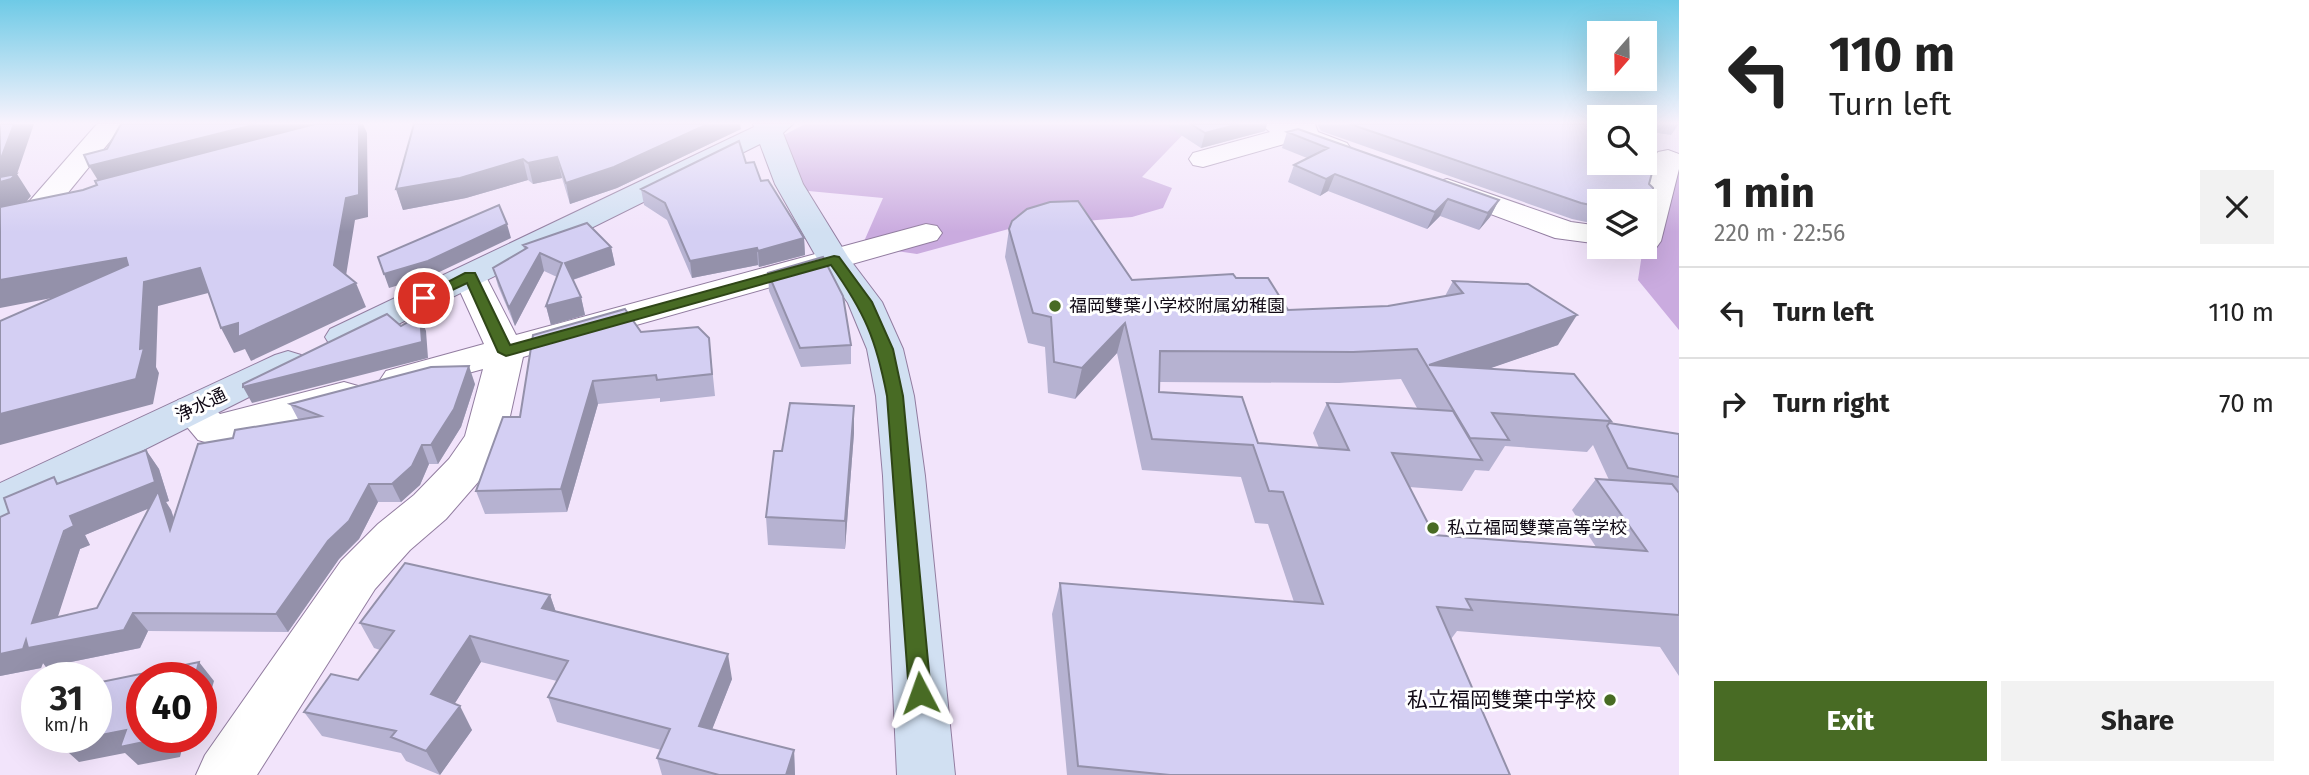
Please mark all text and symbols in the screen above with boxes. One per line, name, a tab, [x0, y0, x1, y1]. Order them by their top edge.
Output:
north arrow	[1587, 21, 1657, 91]
map controls	[1587, 21, 1657, 259]
text: 110 m	[1829, 25, 1955, 84]
icon: left	[1714, 28, 1805, 119]
text: Turn left	[1829, 85, 1951, 123]
button: search	[1587, 105, 1657, 175]
text: 1 min	[1714, 168, 1815, 218]
button: close	[2200, 170, 2274, 244]
button: layers	[1587, 189, 1657, 259]
text: 220 m · 22:56	[1714, 219, 1845, 247]
pin	[394, 268, 454, 328]
icon: arrive	[405, 279, 443, 317]
icon: left	[1714, 294, 1752, 332]
place label: 福岡雙葉小学校附属幼稚園	[1069, 295, 1285, 317]
text: Turn left	[1773, 297, 1874, 328]
text: 110 m	[2208, 297, 2274, 328]
marker: 福岡雙葉小学校附属幼稚園	[1047, 298, 1063, 314]
street label: 浄水通	[172, 383, 230, 427]
icon: right	[1714, 385, 1752, 423]
text: Turn right	[1773, 388, 1890, 419]
text: 70 m	[2219, 388, 2274, 419]
place label: 私立福岡雙葉高等学校	[1447, 517, 1627, 539]
marker: 私立福岡雙葉高等学校	[1425, 520, 1441, 536]
position arrow	[883, 656, 957, 730]
speed limit sign: 40	[126, 662, 217, 753]
text: 31	[50, 677, 83, 719]
button: Exit	[1714, 681, 1987, 761]
button: Share	[2001, 681, 2274, 761]
place label: 私立福岡雙葉中学校	[1407, 687, 1596, 713]
marker: 私立福岡雙葉中学校	[1602, 692, 1618, 708]
text: km/h	[44, 714, 89, 736]

